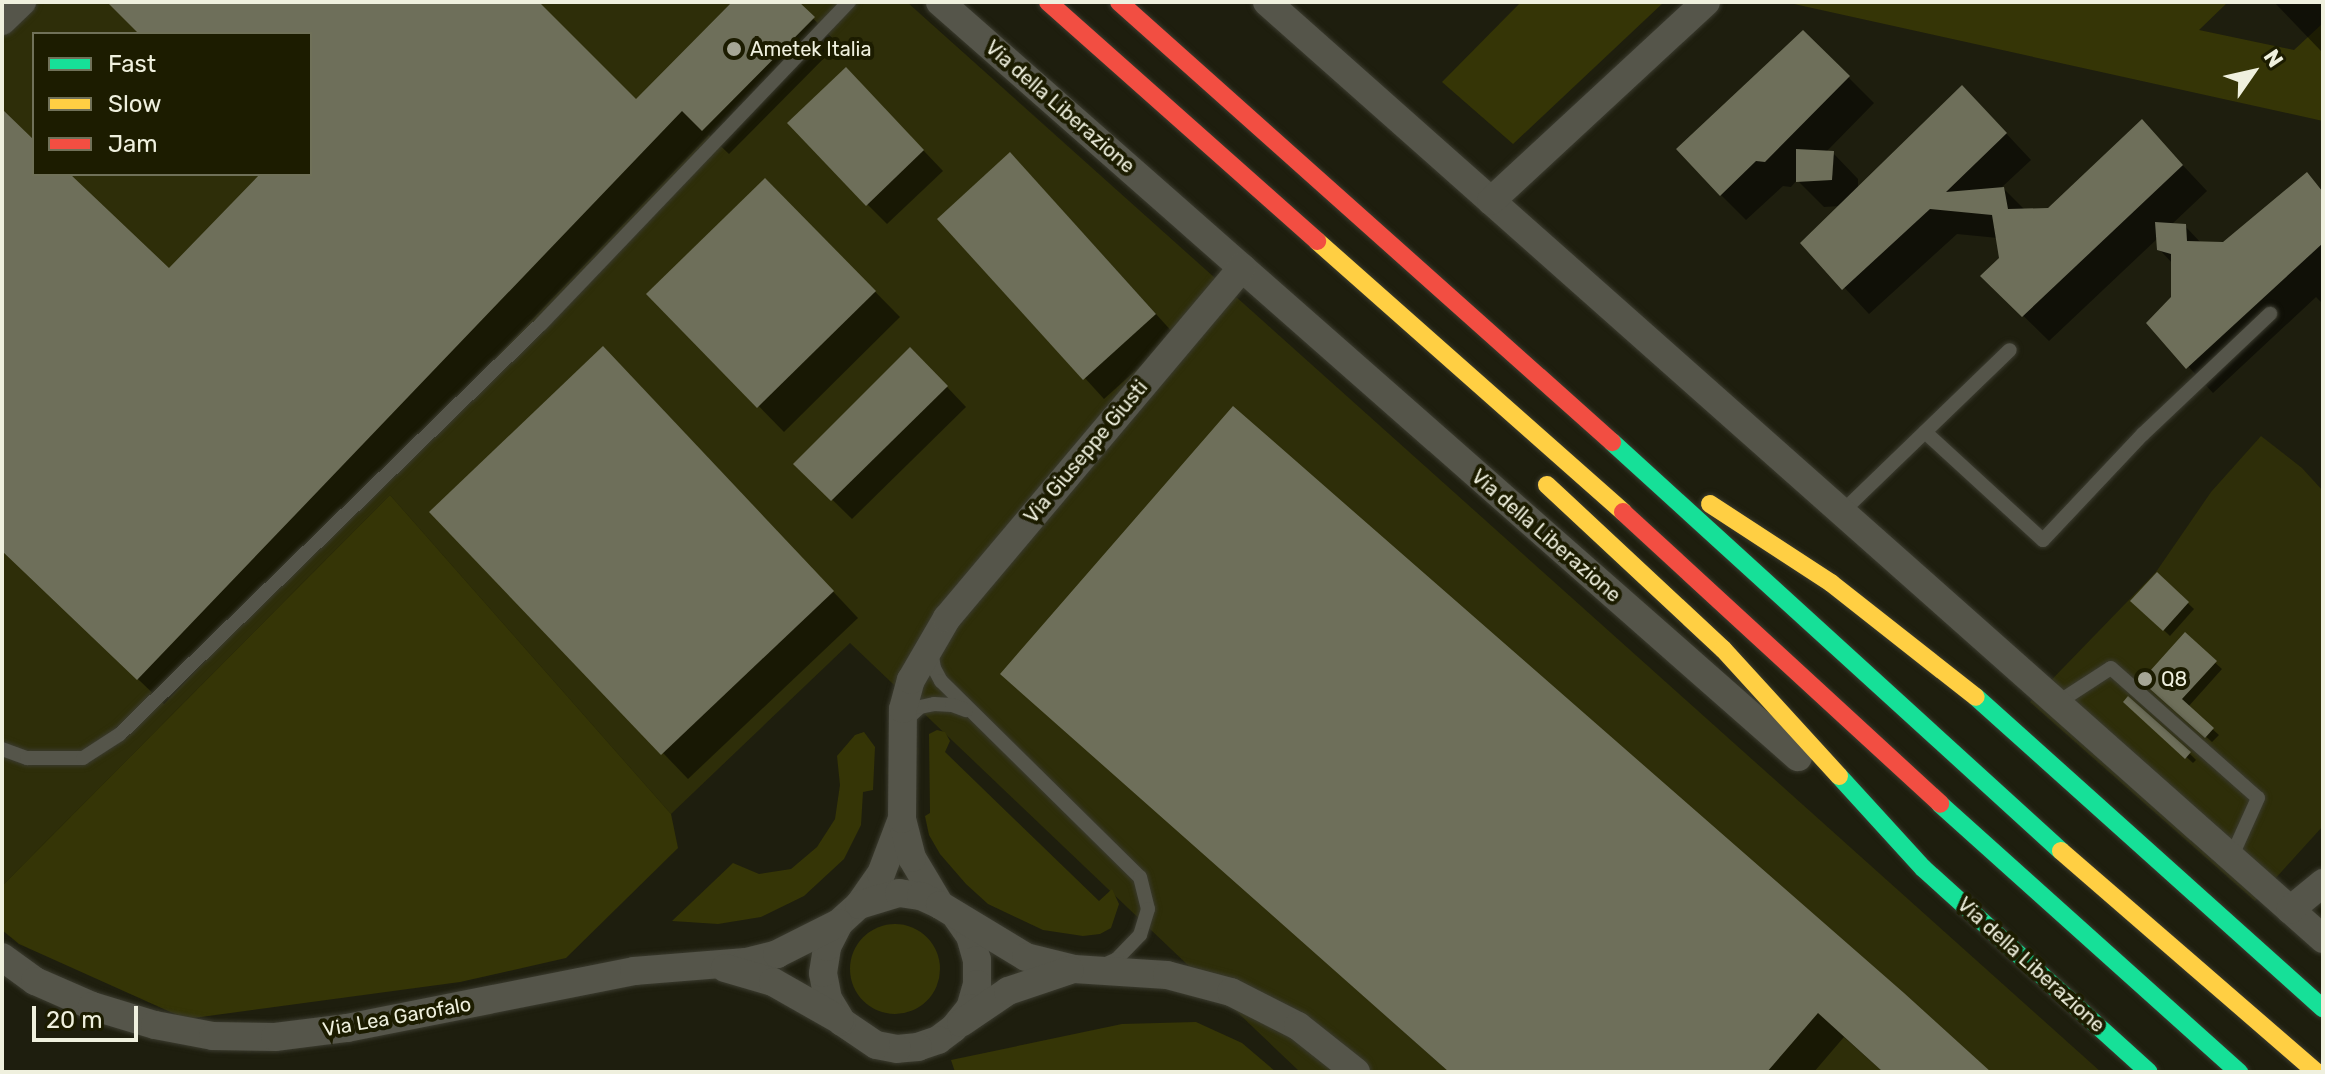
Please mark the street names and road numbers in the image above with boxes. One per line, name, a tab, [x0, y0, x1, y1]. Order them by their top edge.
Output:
street label: Via della Liberazione	[980, 36, 1140, 178]
street label: Via Giuseppe Giusti	[1019, 376, 1153, 528]
street label: Via della Liberazione	[1466, 465, 1626, 607]
street label: Via della Liberazione	[1952, 892, 2110, 1038]
street label: Via Lea Garofalo	[321, 992, 473, 1042]

